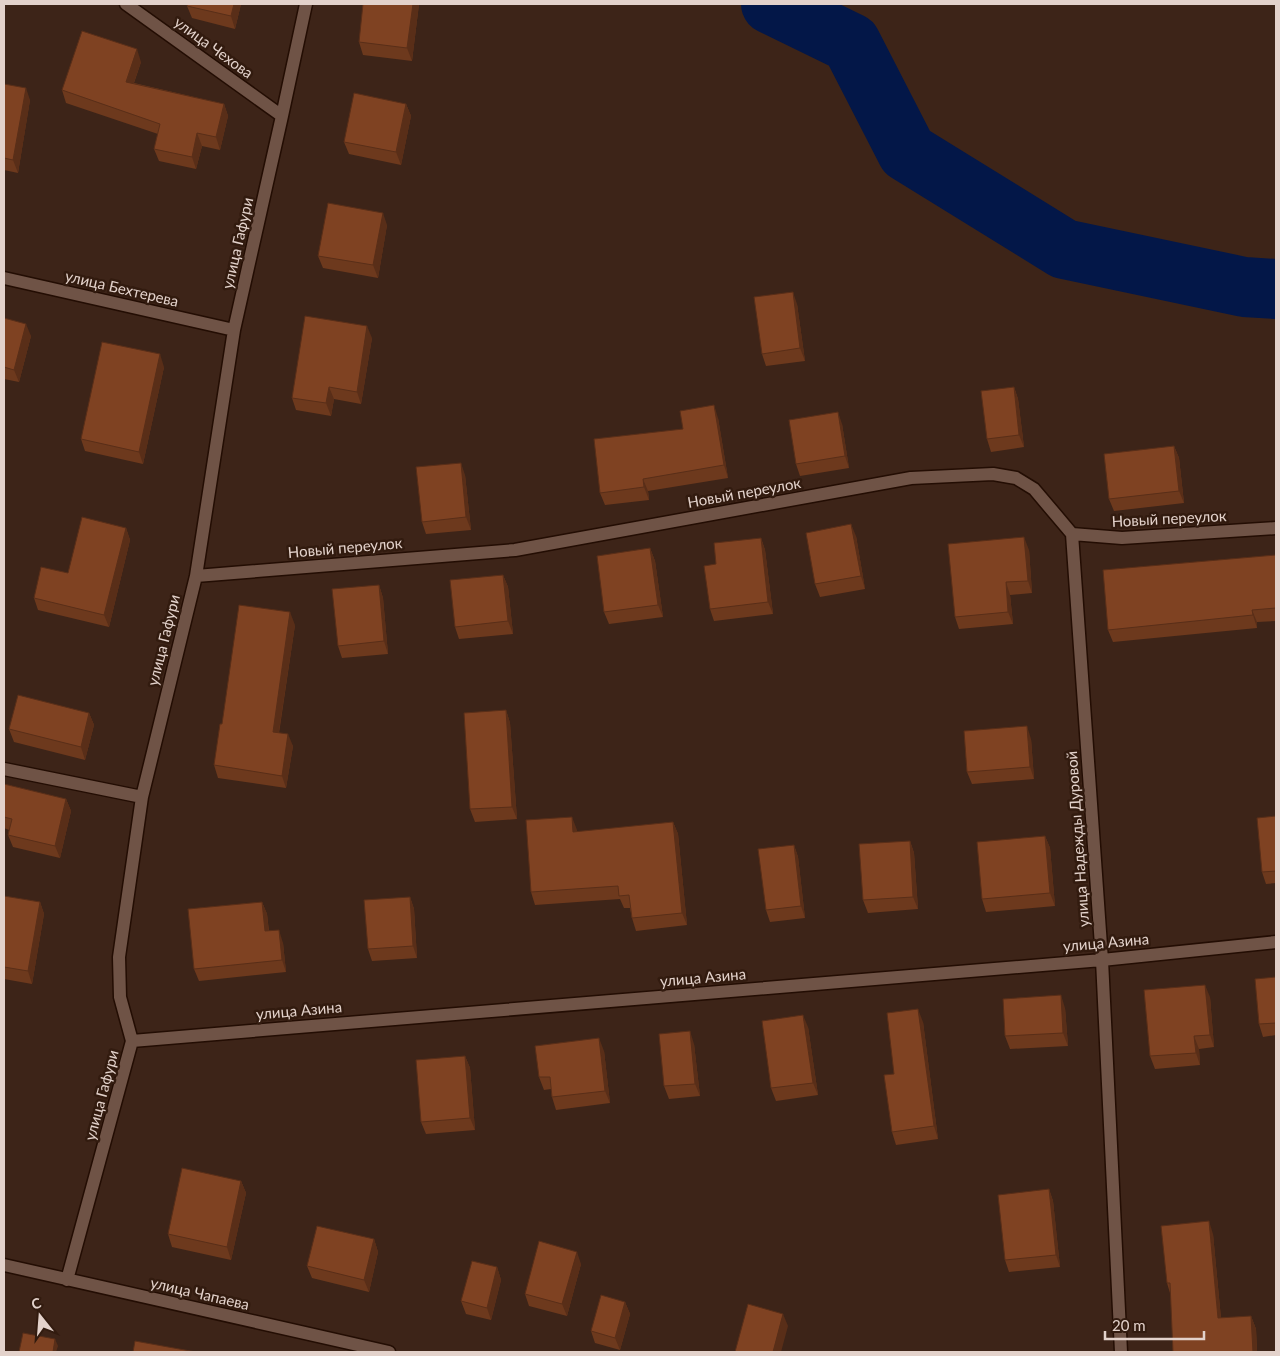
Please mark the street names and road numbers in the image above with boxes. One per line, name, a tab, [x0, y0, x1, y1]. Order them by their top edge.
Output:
street label: улица Чехова	[171, 12, 257, 82]
street label: улица Гафури	[218, 196, 256, 290]
street label: улица Бехтерева	[64, 266, 180, 310]
street label: Новый переулок	[686, 473, 802, 511]
street label: Новый переулок	[1111, 506, 1227, 530]
street label: Новый переулок	[287, 533, 403, 561]
street label: улица Гафури	[143, 593, 183, 687]
street label: улица Надежды Дуровой	[1062, 750, 1092, 928]
street label: улица Азина	[1062, 929, 1150, 955]
street label: улица Азина	[659, 964, 747, 990]
street label: улица Азина	[255, 997, 343, 1023]
street label: улица Гафури	[80, 1048, 122, 1142]
street label: улица Чапаева	[149, 1273, 251, 1313]

